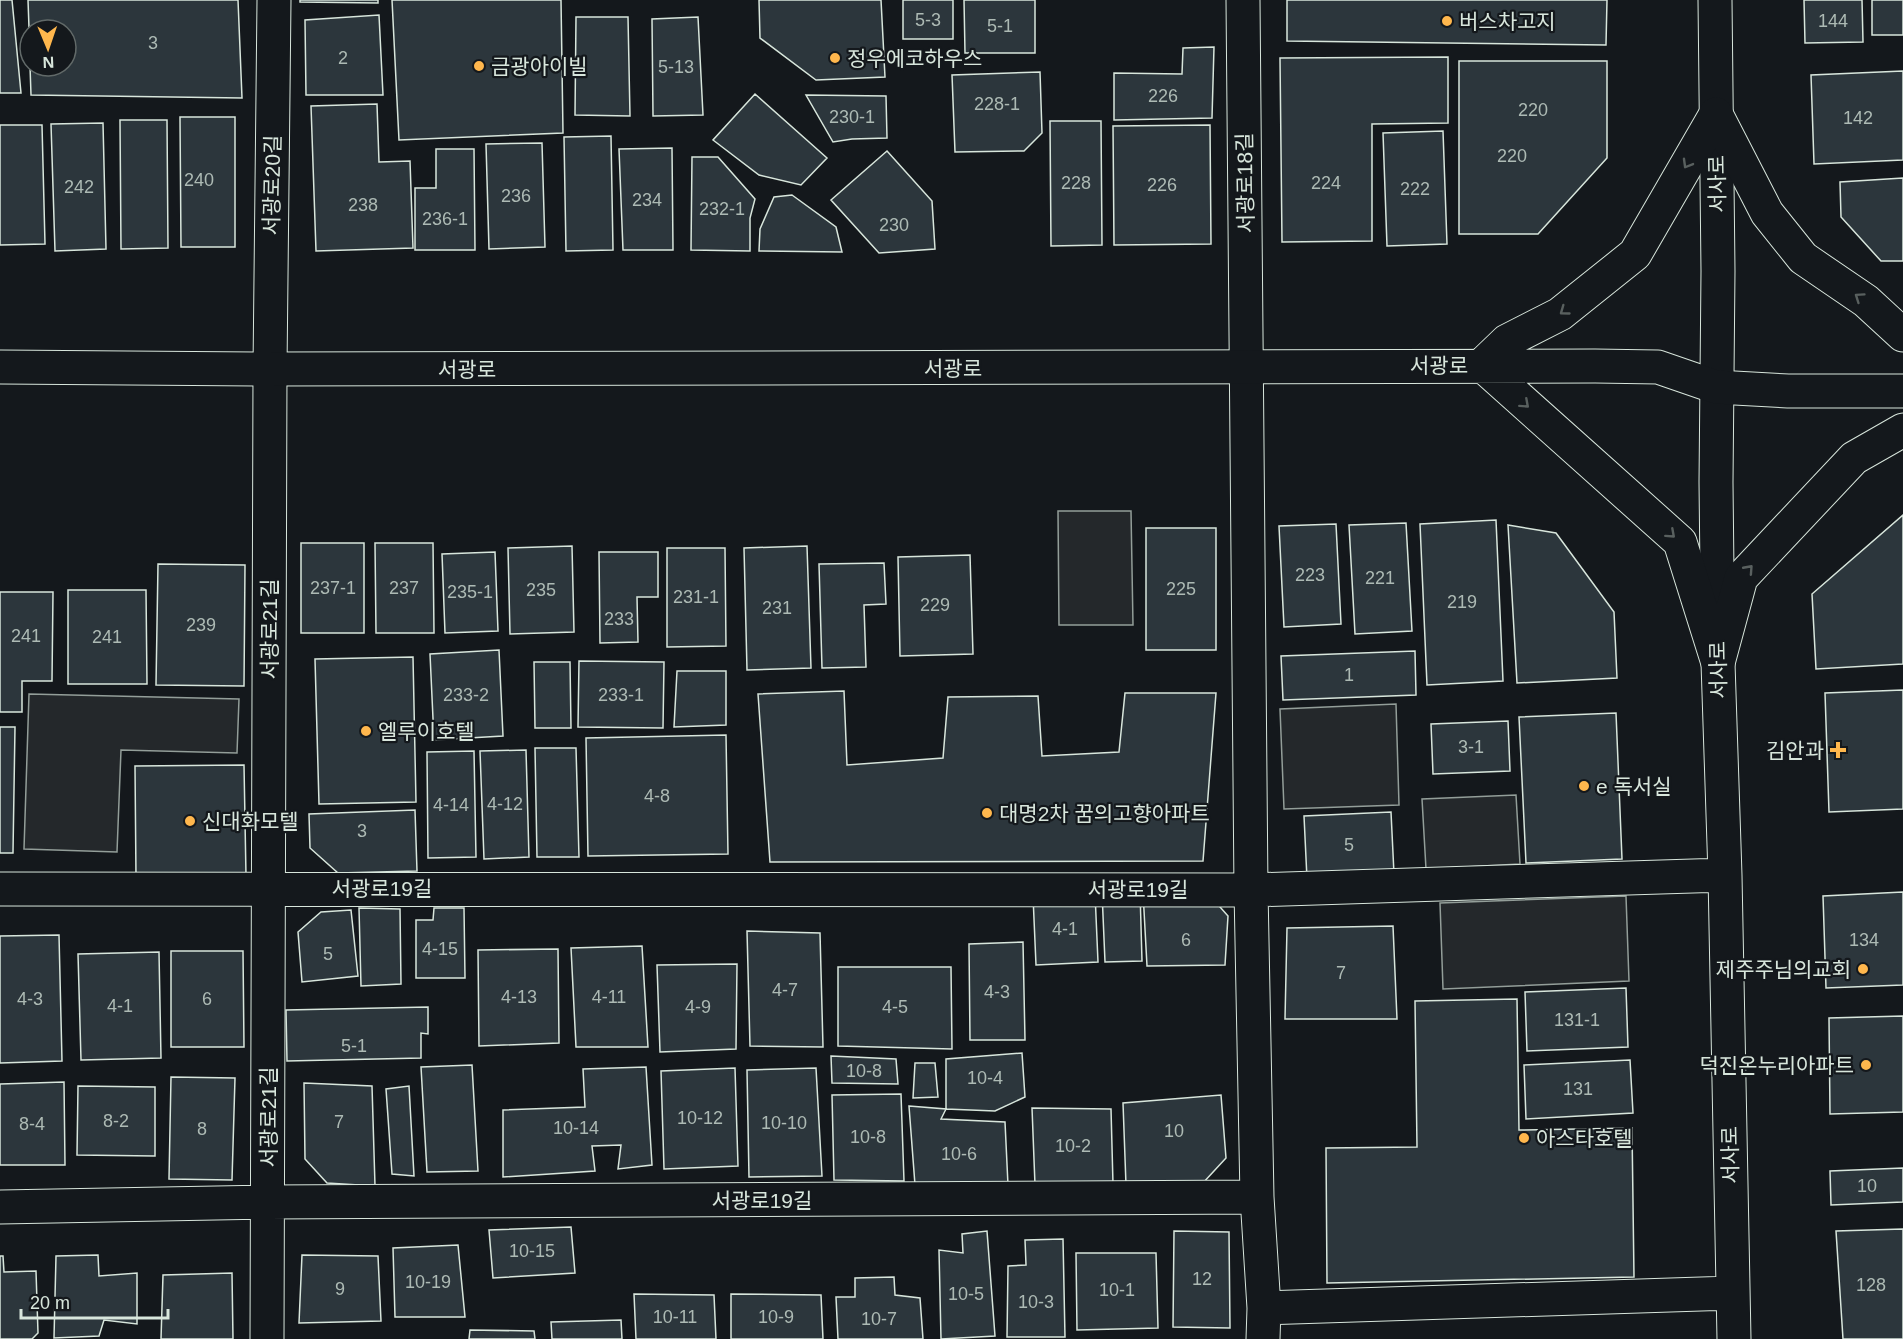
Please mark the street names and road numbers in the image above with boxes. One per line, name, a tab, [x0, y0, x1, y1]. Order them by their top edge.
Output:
street label: 서광로18길	[1233, 132, 1257, 234]
street label: 서광로20길	[260, 134, 284, 236]
street label: 서사로	[1705, 155, 1729, 213]
street label: 서광로	[1410, 354, 1468, 377]
street label: 서광로	[924, 357, 982, 380]
street label: 서광로	[438, 358, 496, 381]
street label: 서광로21길	[258, 579, 281, 679]
street label: 서사로	[1706, 641, 1730, 699]
street label: 서광로19길	[332, 877, 432, 900]
street label: 서광로19길	[1088, 878, 1188, 901]
street label: 서광로21길	[257, 1067, 280, 1167]
street label: 서사로	[1718, 1126, 1742, 1184]
street label: 서광로19길	[712, 1189, 812, 1212]

